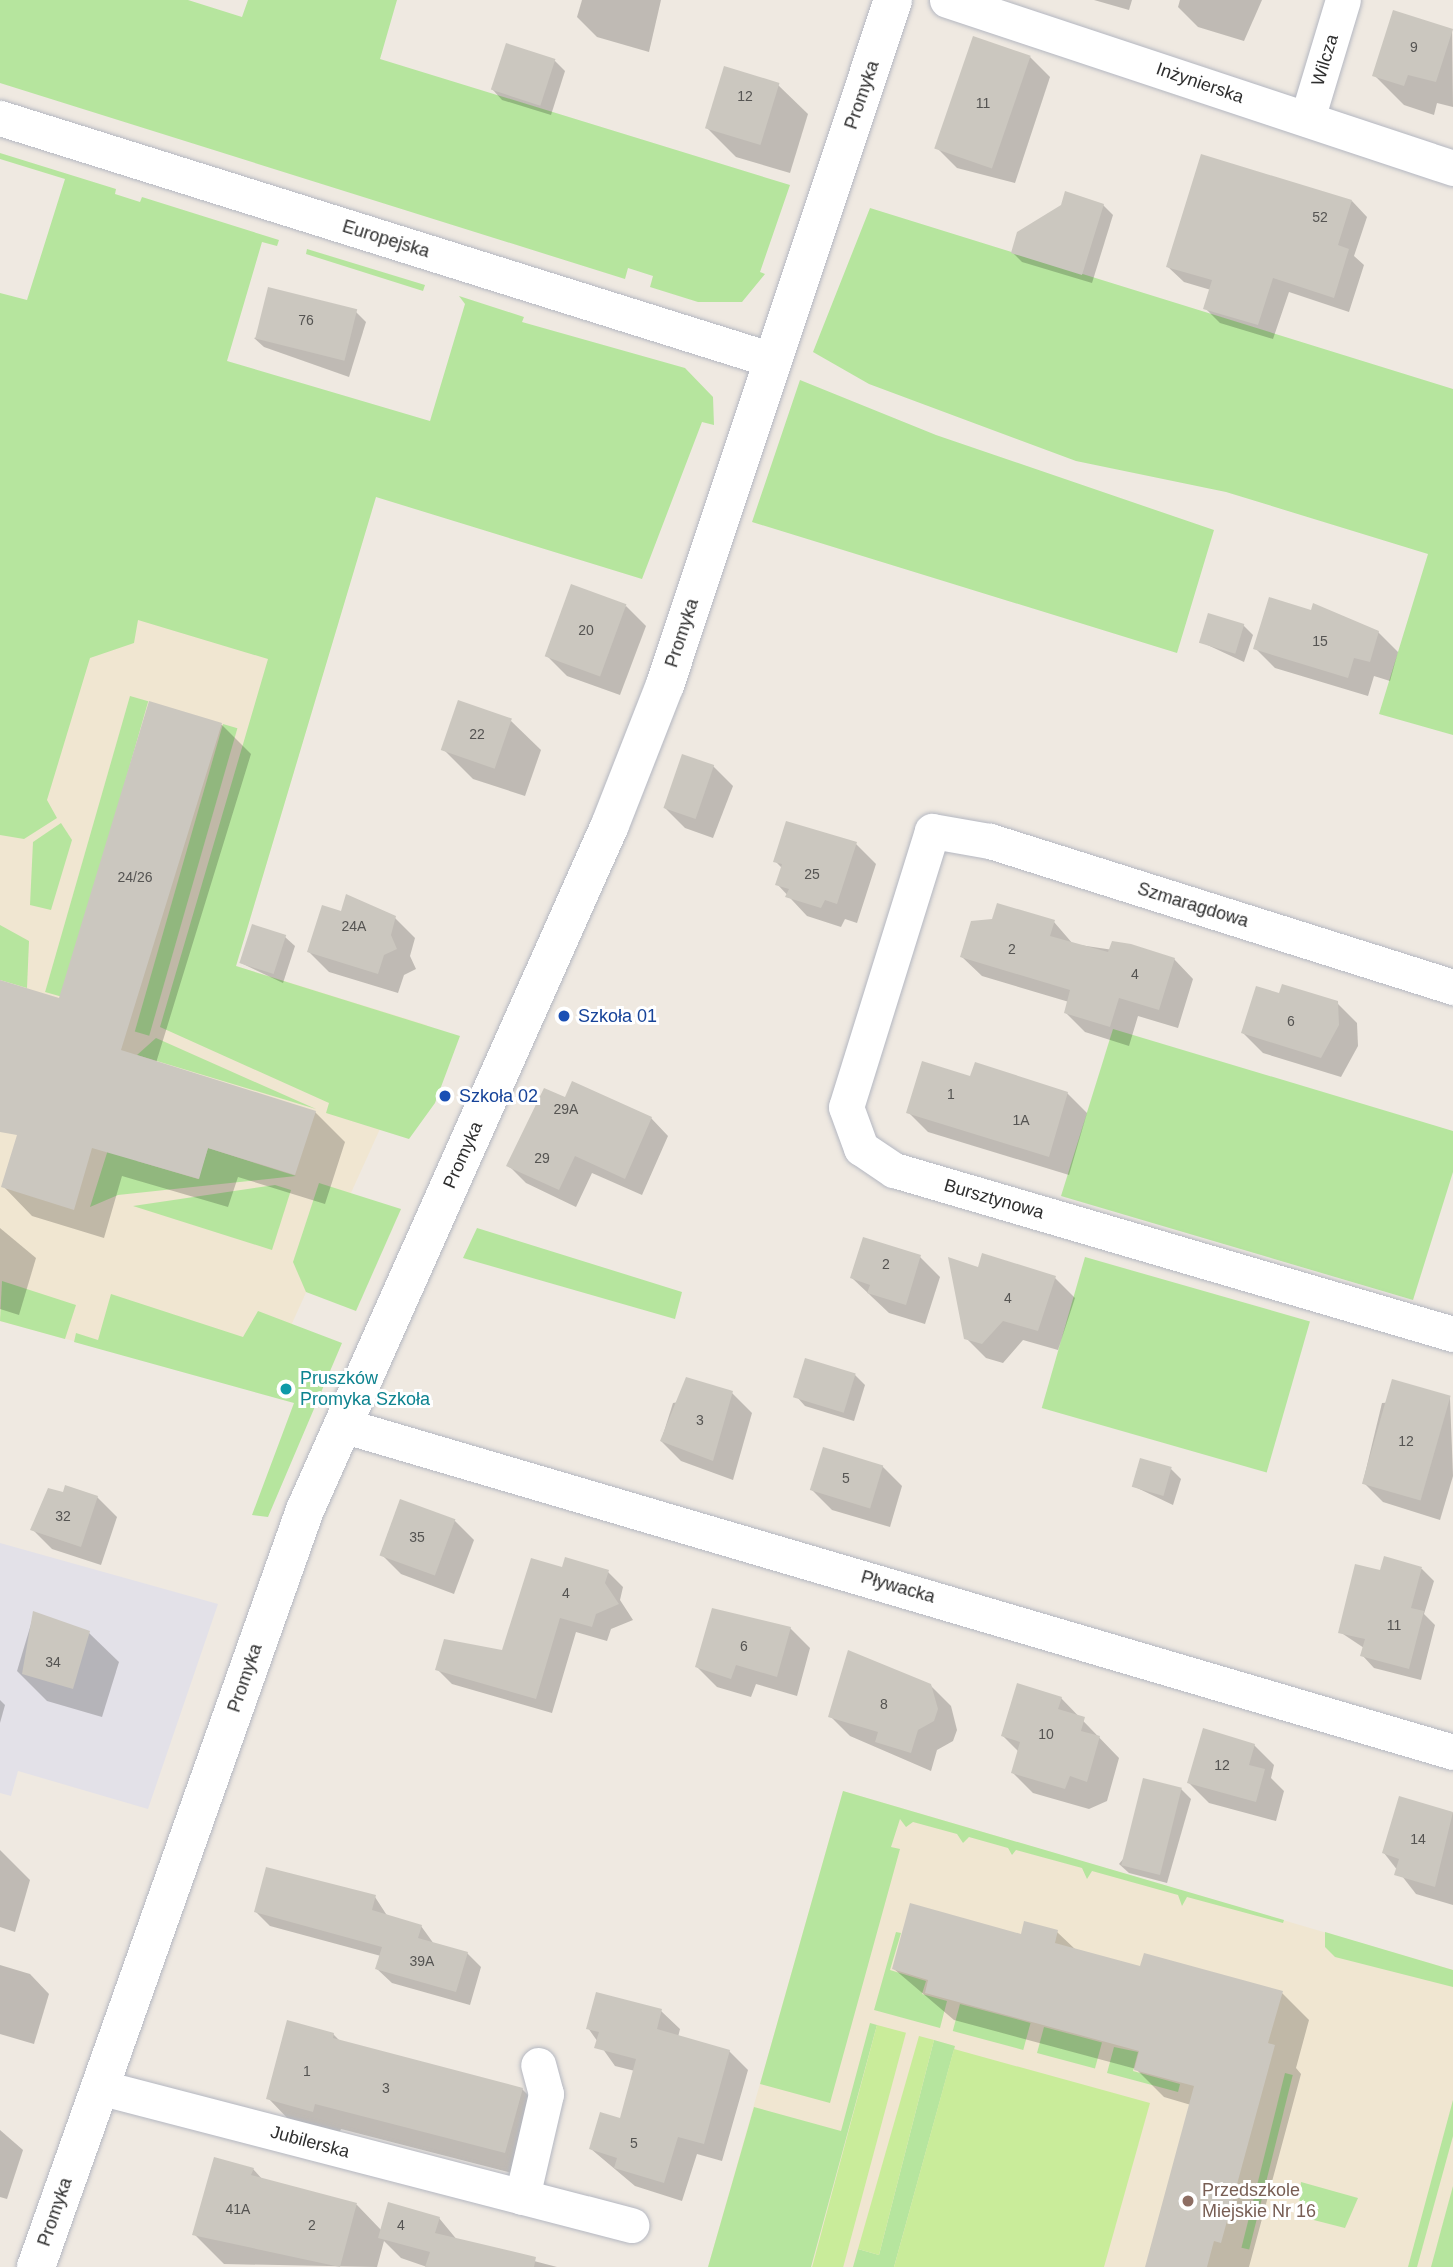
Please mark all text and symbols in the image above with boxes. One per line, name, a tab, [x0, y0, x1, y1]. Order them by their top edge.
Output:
street label: Wilcza	[1307, 32, 1343, 88]
house number: 9	[1410, 39, 1418, 55]
street label: Promyka	[840, 58, 884, 132]
street label: Inżynierska	[1153, 58, 1247, 108]
house number: 12	[737, 88, 753, 104]
house number: 11	[976, 95, 990, 111]
house number: 52	[1312, 209, 1328, 225]
street label: Europejska	[340, 216, 432, 262]
house number: 76	[298, 312, 314, 328]
street label: Promyka	[661, 596, 703, 670]
house number: 20	[578, 622, 594, 638]
house number: 15	[1312, 633, 1328, 649]
house number: 22	[469, 726, 485, 742]
house number: 25	[804, 866, 820, 882]
house number: 24/26	[117, 869, 153, 885]
street label: Szmaragdowa	[1135, 878, 1251, 932]
house number: 24A	[342, 918, 366, 934]
house number: 2	[1008, 941, 1016, 957]
house number: 4	[1131, 966, 1139, 982]
place label: Szkoła 01	[578, 1005, 657, 1027]
marker: Szkoła 01	[556, 1008, 572, 1024]
house number: 6	[1287, 1013, 1295, 1029]
place label: Szkoła 02	[459, 1085, 538, 1107]
house number: 1	[947, 1086, 955, 1102]
marker: Szkoła 02	[437, 1088, 453, 1104]
house number: 29A	[554, 1101, 578, 1117]
house number: 1A	[1012, 1112, 1030, 1128]
street label: Promyka	[439, 1118, 487, 1192]
house number: 29	[534, 1150, 550, 1166]
street label: Bursztynowa	[941, 1174, 1047, 1224]
house number: 2	[882, 1256, 890, 1272]
house number: 4	[1004, 1290, 1012, 1306]
place label: Pruszków Promyka Szkoła	[300, 1368, 430, 1410]
marker: Pruszków Promyka Szkoła	[278, 1381, 294, 1397]
house number: 3	[696, 1412, 704, 1428]
house number: 12	[1398, 1433, 1414, 1449]
house number: 5	[842, 1470, 850, 1486]
house number: 32	[55, 1508, 71, 1524]
house number: 35	[409, 1529, 425, 1545]
street label: Pływacka	[858, 1566, 938, 1608]
house number: 4	[562, 1585, 570, 1601]
house number: 11	[1387, 1617, 1401, 1633]
house number: 6	[740, 1638, 748, 1654]
street label: Promyka	[223, 1641, 267, 1715]
house number: 34	[45, 1654, 61, 1670]
house number: 8	[880, 1696, 888, 1712]
house number: 10	[1038, 1726, 1054, 1742]
house number: 12	[1214, 1757, 1230, 1773]
house number: 14	[1410, 1831, 1426, 1847]
house number: 39A	[410, 1953, 434, 1969]
house number: 1	[303, 2063, 311, 2079]
house number: 3	[382, 2080, 390, 2096]
street label: Jubilerska	[268, 2121, 352, 2163]
house number: 5	[630, 2135, 638, 2151]
street label: Promyka	[33, 2175, 77, 2249]
place label: Przedszkole Miejskie Nr 16	[1202, 2180, 1316, 2222]
marker: Przedszkole Miejskie Nr 16	[1180, 2193, 1196, 2209]
house number: 41A	[226, 2201, 250, 2217]
house number: 2	[308, 2217, 316, 2233]
house number: 4	[397, 2217, 405, 2233]

